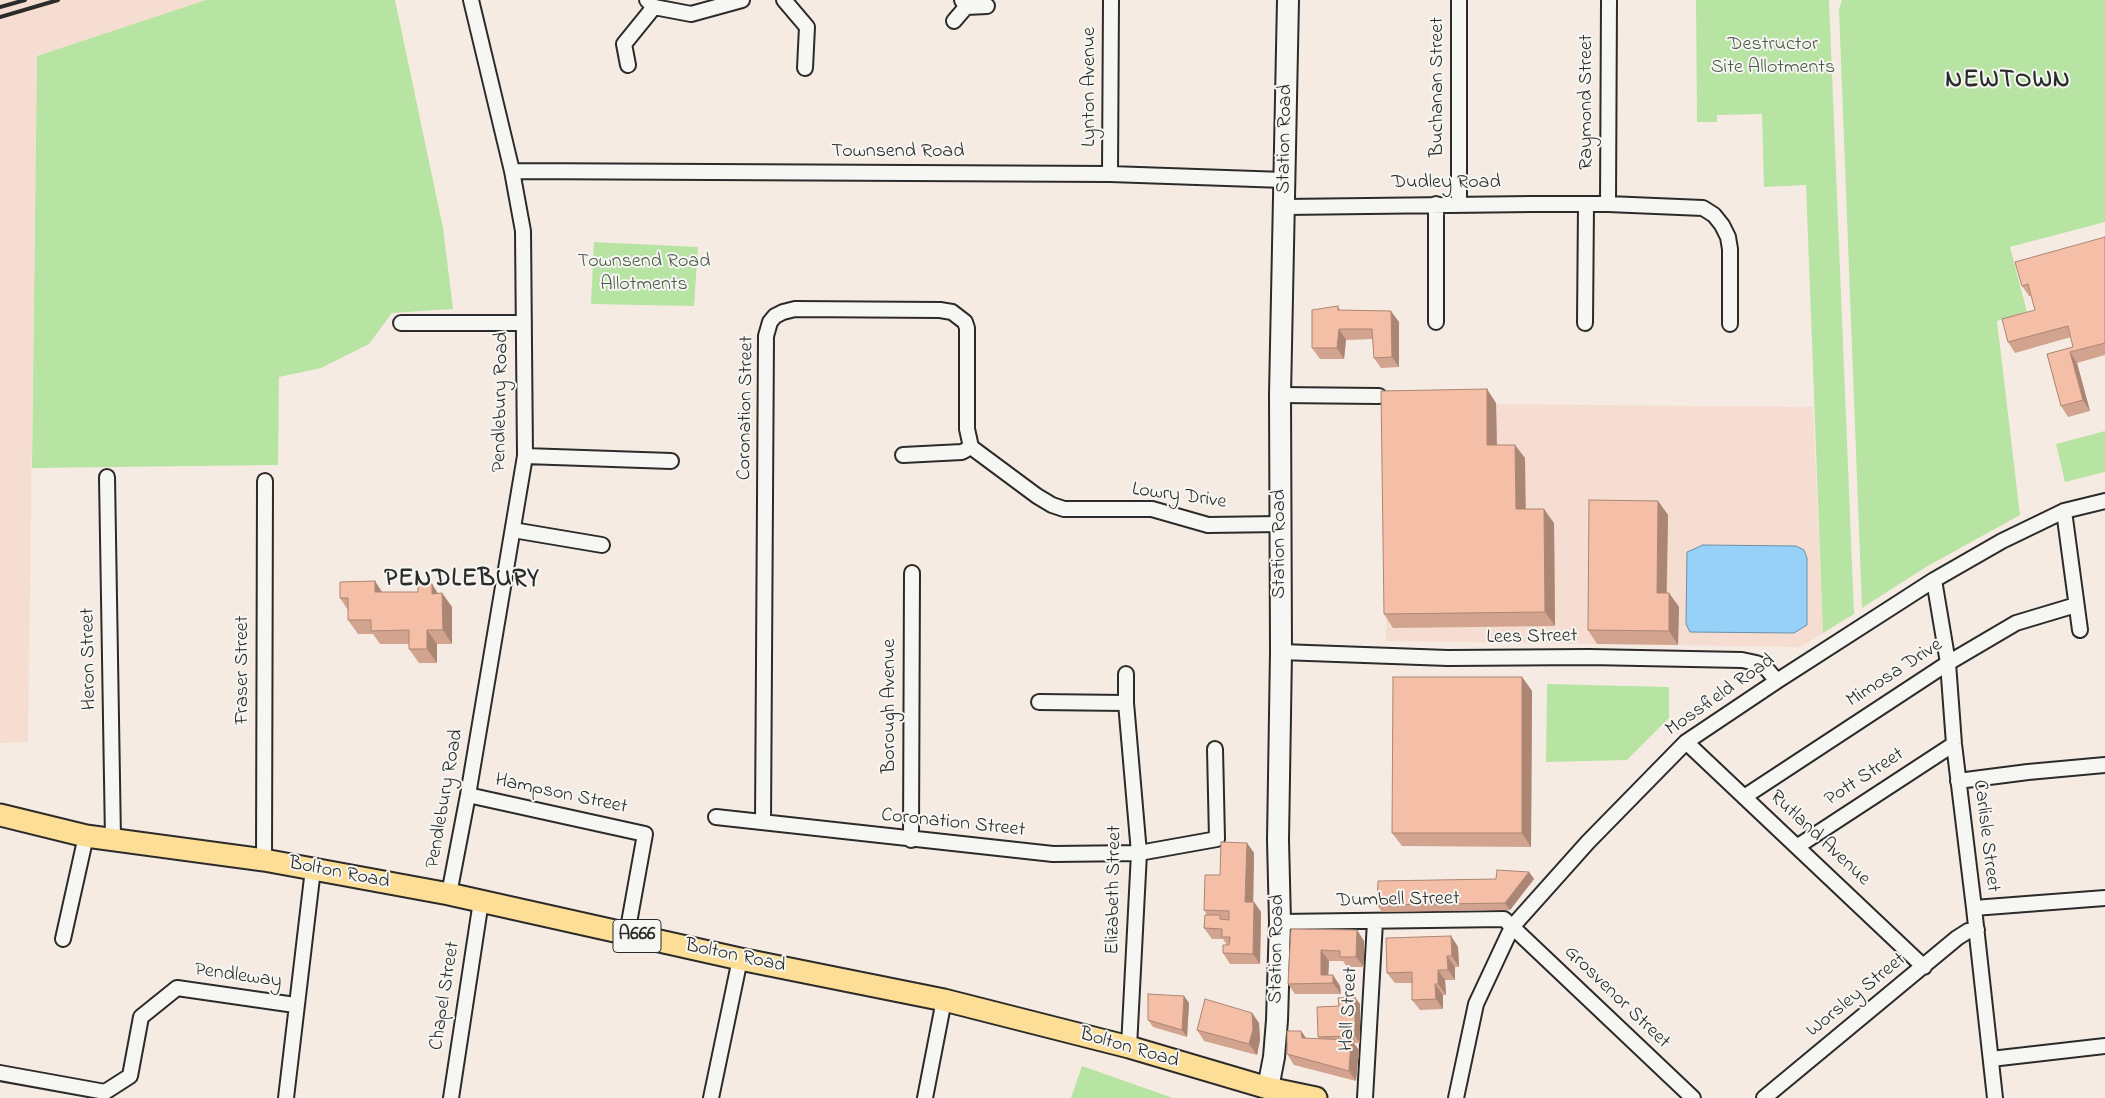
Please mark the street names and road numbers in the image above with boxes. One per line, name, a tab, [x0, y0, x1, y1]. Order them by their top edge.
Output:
street label: Buchanan Street	[1427, 17, 1451, 157]
street label: Lynton Avenue	[1079, 27, 1103, 147]
street label: Raymond Street	[1576, 34, 1600, 170]
street label: Station Road	[1273, 84, 1299, 194]
street label: Townsend Road	[832, 141, 964, 165]
street label: Dudley Road	[1391, 172, 1501, 196]
street label: Pendlebury Road	[489, 332, 515, 472]
street label: Coronation Street	[734, 335, 760, 481]
street label: Lowry Drive	[1130, 479, 1228, 515]
street label: Station Road	[1269, 489, 1293, 599]
street label: Heron Street	[77, 608, 103, 710]
street label: Fraser Street	[232, 615, 256, 725]
street label: Lees Street	[1486, 625, 1578, 651]
street label: Mimosa Drive	[1843, 634, 1947, 714]
street label: Borough Avenue	[879, 639, 903, 773]
street label: Mossfield Road	[1662, 650, 1780, 742]
street label: Pendlebury Road	[422, 728, 470, 870]
street label: Pott Street	[1821, 744, 1909, 812]
street label: Hampson Street	[493, 769, 629, 821]
street label: Carlisle Street	[1966, 779, 2004, 893]
street label: Rutland Avenue	[1764, 786, 1874, 892]
street label: Coronation Street	[880, 805, 1026, 843]
street label: Elizabeth Street	[1102, 825, 1128, 955]
street label: Bolton Road	[287, 852, 391, 896]
street label: Dumbell Street	[1336, 888, 1460, 914]
street label: Station Road	[1265, 894, 1291, 1004]
road number: A666	[613, 919, 661, 952]
street label: Bolton Road	[683, 935, 787, 979]
street label: Chapel Street	[426, 940, 466, 1052]
street label: Grosvenor Street	[1558, 941, 1674, 1055]
street label: Worsley Street	[1802, 949, 1912, 1043]
street label: Pendleway	[193, 959, 283, 995]
street label: Hall Street	[1336, 966, 1364, 1052]
street label: Bolton Road	[1077, 1023, 1181, 1075]

